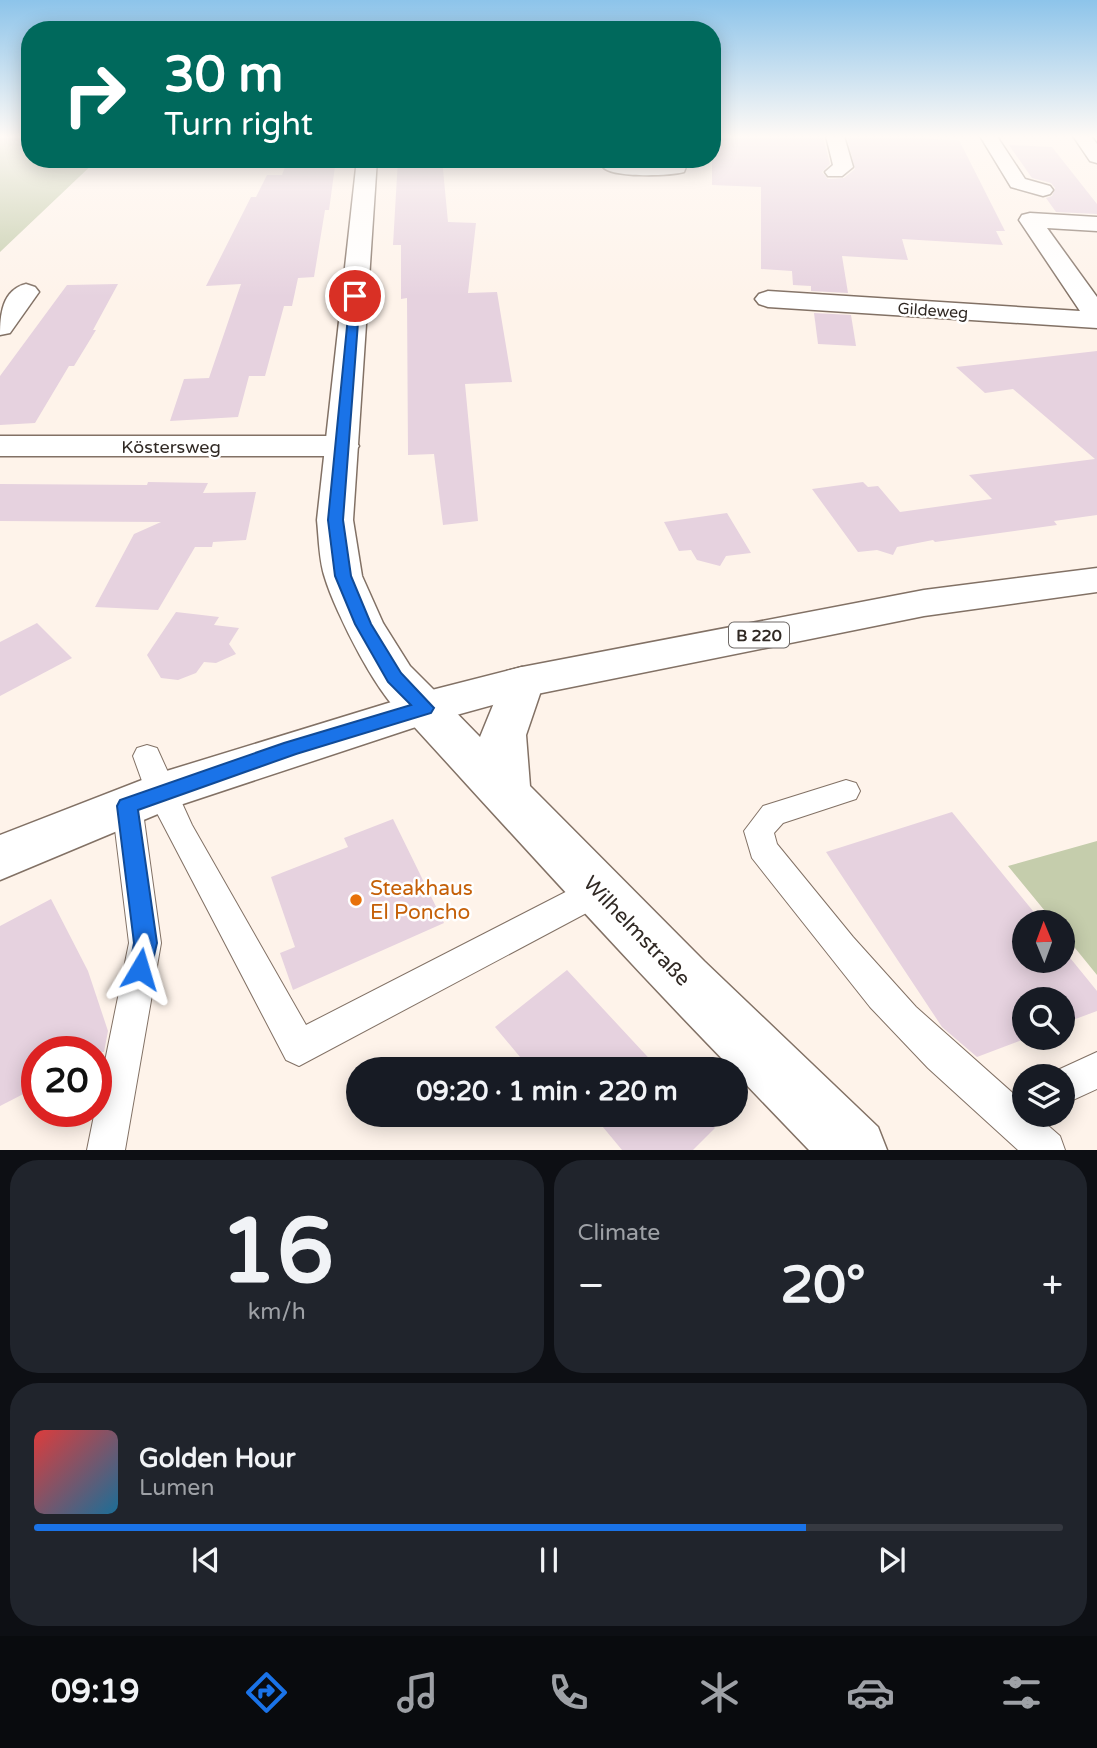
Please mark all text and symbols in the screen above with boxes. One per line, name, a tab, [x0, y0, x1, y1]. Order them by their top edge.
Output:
text: 30 m	[164, 46, 283, 105]
icon: right	[49, 49, 140, 140]
text: Turn right	[164, 106, 313, 144]
pin	[325, 266, 385, 326]
icon: arrive	[336, 277, 374, 315]
street label: Gildeweg	[897, 299, 969, 323]
street label: Köstersweg	[121, 436, 221, 458]
road number: B 220	[729, 622, 789, 648]
street label: Wilhelmstraße	[578, 871, 695, 992]
place label: Steakhaus El Poncho	[370, 876, 473, 925]
marker: Steakhaus El Poncho	[348, 892, 364, 908]
north arrow	[1012, 910, 1074, 973]
map controls	[1012, 910, 1075, 1127]
position arrow	[103, 932, 177, 1006]
button: search	[1012, 987, 1075, 1050]
speed limit sign: 20	[21, 1036, 112, 1127]
button: layers	[1012, 1064, 1075, 1127]
text: 09:20 · 1 min · 220 m	[416, 1076, 678, 1107]
text: 16	[220, 1197, 334, 1307]
text: Climate	[578, 1219, 660, 1247]
text: 20°	[781, 1254, 866, 1317]
text: −	[578, 1263, 605, 1309]
text: +	[1042, 1263, 1063, 1309]
text: km/h	[248, 1298, 306, 1326]
text: Golden Hour	[139, 1443, 296, 1474]
text: Lumen	[139, 1474, 214, 1502]
icon: previous	[187, 1541, 225, 1579]
icon: pause	[530, 1541, 568, 1579]
icon: next	[873, 1541, 911, 1579]
icon: directions	[242, 1668, 291, 1717]
icon: music	[393, 1668, 442, 1717]
icon: phone	[544, 1668, 593, 1717]
icon: climate	[695, 1668, 744, 1717]
icon: car	[846, 1668, 895, 1717]
icon: filters	[997, 1668, 1046, 1717]
text: 09:19	[51, 1673, 140, 1711]

